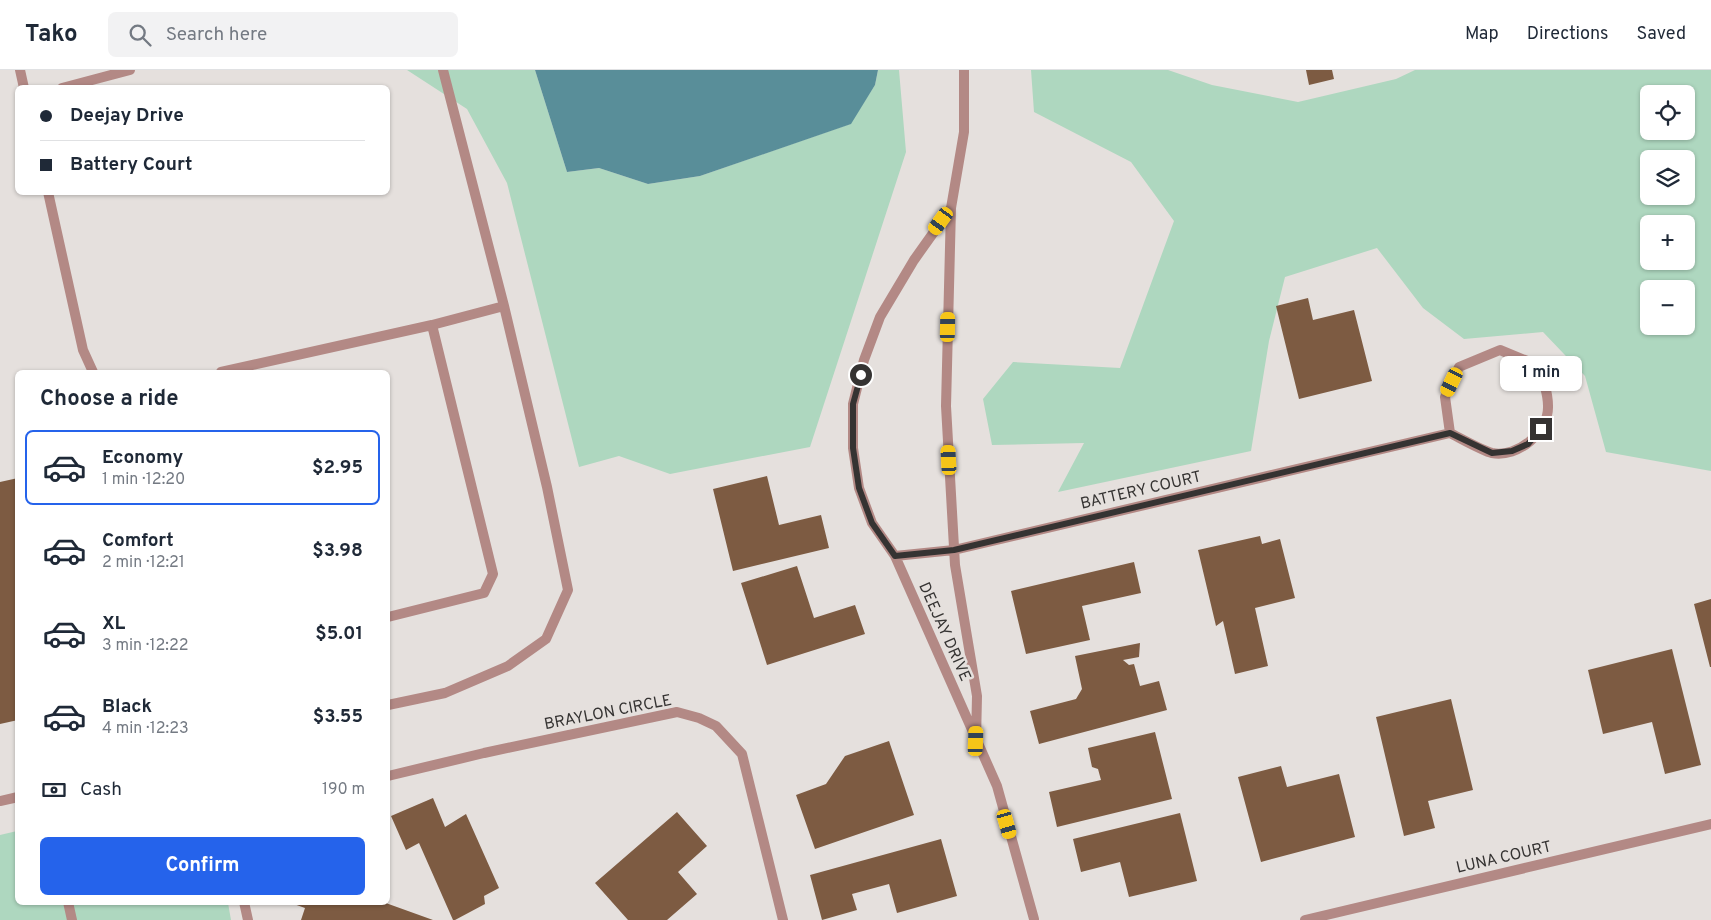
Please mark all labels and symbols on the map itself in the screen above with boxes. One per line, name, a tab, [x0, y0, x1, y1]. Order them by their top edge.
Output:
car	[926, 204, 955, 238]
car	[940, 312, 955, 342]
callout: 1 min	[1500, 356, 1582, 392]
route start	[850, 364, 872, 386]
car	[1438, 365, 1465, 399]
route end	[1530, 418, 1552, 440]
car	[940, 445, 957, 475]
street label: BATTERY COURT	[1079, 467, 1203, 515]
street label: DEEJAY DRIVE	[913, 579, 975, 685]
street label: BRAYLON CIRCLE	[543, 691, 673, 735]
car	[967, 726, 984, 756]
car	[995, 808, 1018, 840]
street label: LUNA COURT	[1454, 837, 1554, 879]

